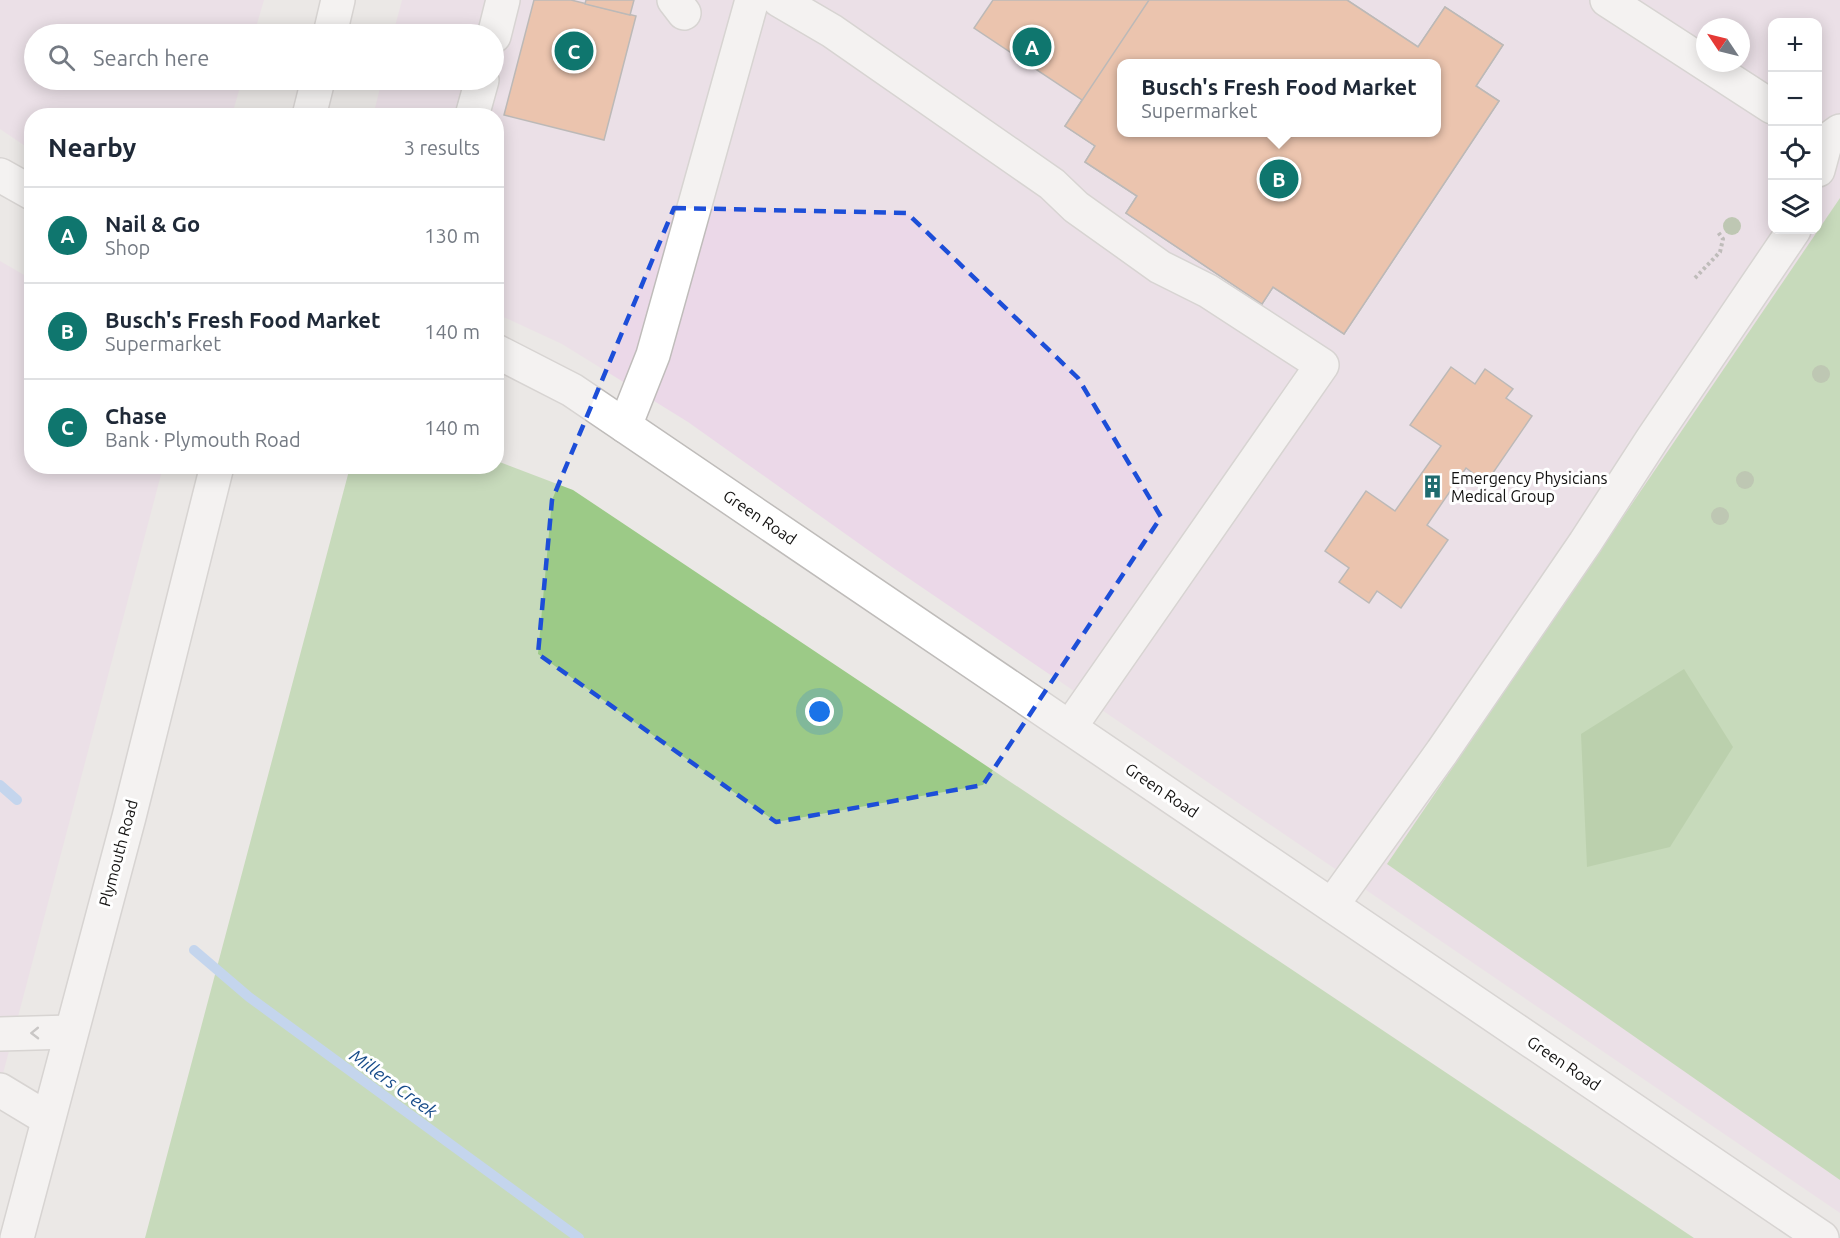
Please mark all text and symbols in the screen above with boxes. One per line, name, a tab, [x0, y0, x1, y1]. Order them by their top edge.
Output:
north arrow	[1696, 18, 1750, 72]
map controls	[1768, 18, 1822, 234]
button: +	[1768, 18, 1822, 72]
search box	[24, 24, 504, 90]
pin: A	[1012, 24, 1052, 70]
pin: C	[554, 28, 594, 74]
icon: search	[45, 41, 78, 74]
text: Search here	[93, 45, 209, 70]
popup	[1117, 59, 1441, 137]
button: −	[1768, 72, 1822, 126]
text: Busch's Fresh Food Market	[1141, 74, 1417, 99]
text: Supermarket	[1141, 99, 1257, 122]
button: locate	[1768, 126, 1822, 180]
text: Nearby	[48, 133, 136, 162]
text: 3 results	[404, 136, 480, 159]
pin: B	[1260, 156, 1298, 201]
button: layers	[1768, 180, 1822, 234]
text: Nail & Go	[105, 211, 200, 236]
text: A	[60, 224, 75, 247]
text: 130 m	[424, 224, 480, 247]
text: Shop	[105, 236, 150, 259]
text: Busch's Fresh Food Market	[105, 307, 380, 332]
text: B	[61, 320, 74, 343]
text: 140 m	[424, 320, 480, 343]
text: Supermarket	[105, 332, 221, 355]
text: Chase	[105, 403, 167, 428]
text: C	[61, 416, 74, 439]
text: 140 m	[424, 416, 480, 439]
text: Bank · Plymouth Road	[105, 428, 301, 451]
place label: Emergency Physicians Medical Group	[1451, 469, 1608, 505]
building icon: Emergency Physicians Medical Group	[1420, 474, 1446, 500]
street label: Green Road	[720, 486, 800, 548]
your location	[805, 697, 834, 726]
street label: Green Road	[1122, 759, 1202, 821]
street label: Plymouth Road	[95, 798, 141, 908]
one-way arrow	[30, 1027, 39, 1039]
street label: Green Road	[1524, 1032, 1604, 1094]
water label: Millers Creek	[347, 1045, 442, 1122]

